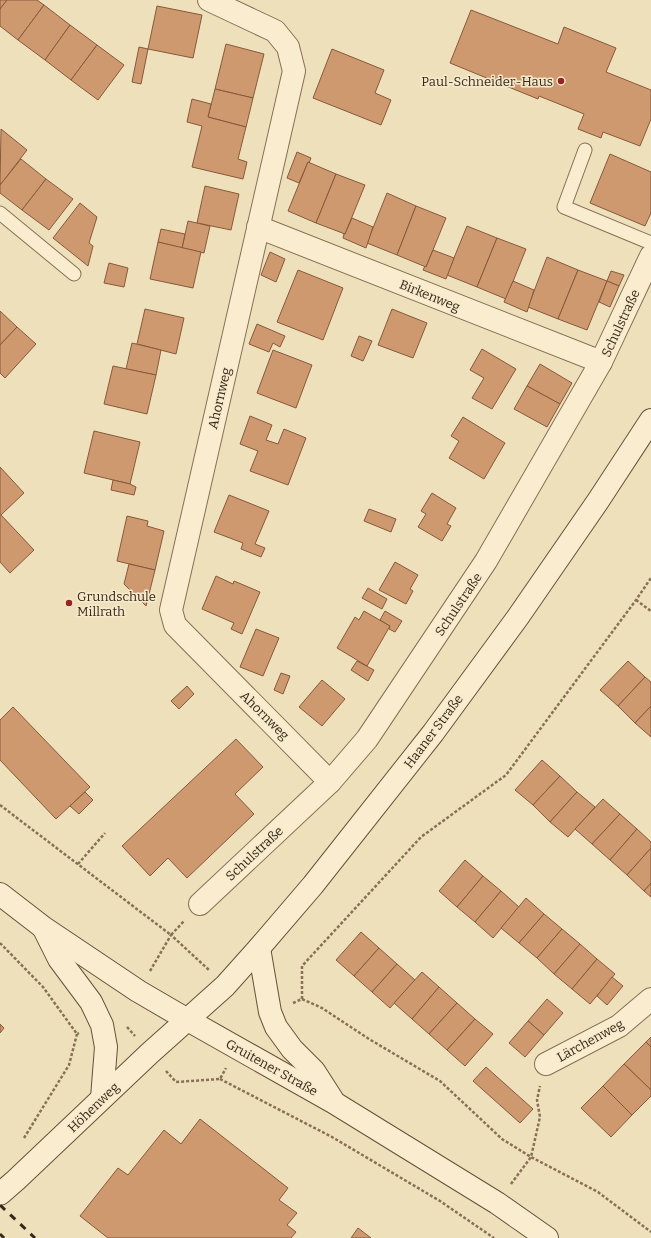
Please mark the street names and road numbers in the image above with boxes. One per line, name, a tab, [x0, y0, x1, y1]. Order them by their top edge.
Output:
street label: Birkenweg	[397, 277, 462, 314]
street label: Schulstraße	[598, 287, 643, 359]
street label: Ahornweg	[205, 366, 234, 430]
street label: Schulstraße	[432, 570, 485, 639]
street label: Ahornweg	[237, 688, 292, 743]
street label: Haaner Straße	[401, 692, 466, 771]
street label: Schulstraße	[223, 823, 286, 884]
street label: Lärchenweg	[554, 1016, 626, 1065]
street label: Gruitener Straße	[223, 1036, 320, 1099]
street label: Höhenweg	[65, 1079, 122, 1135]

